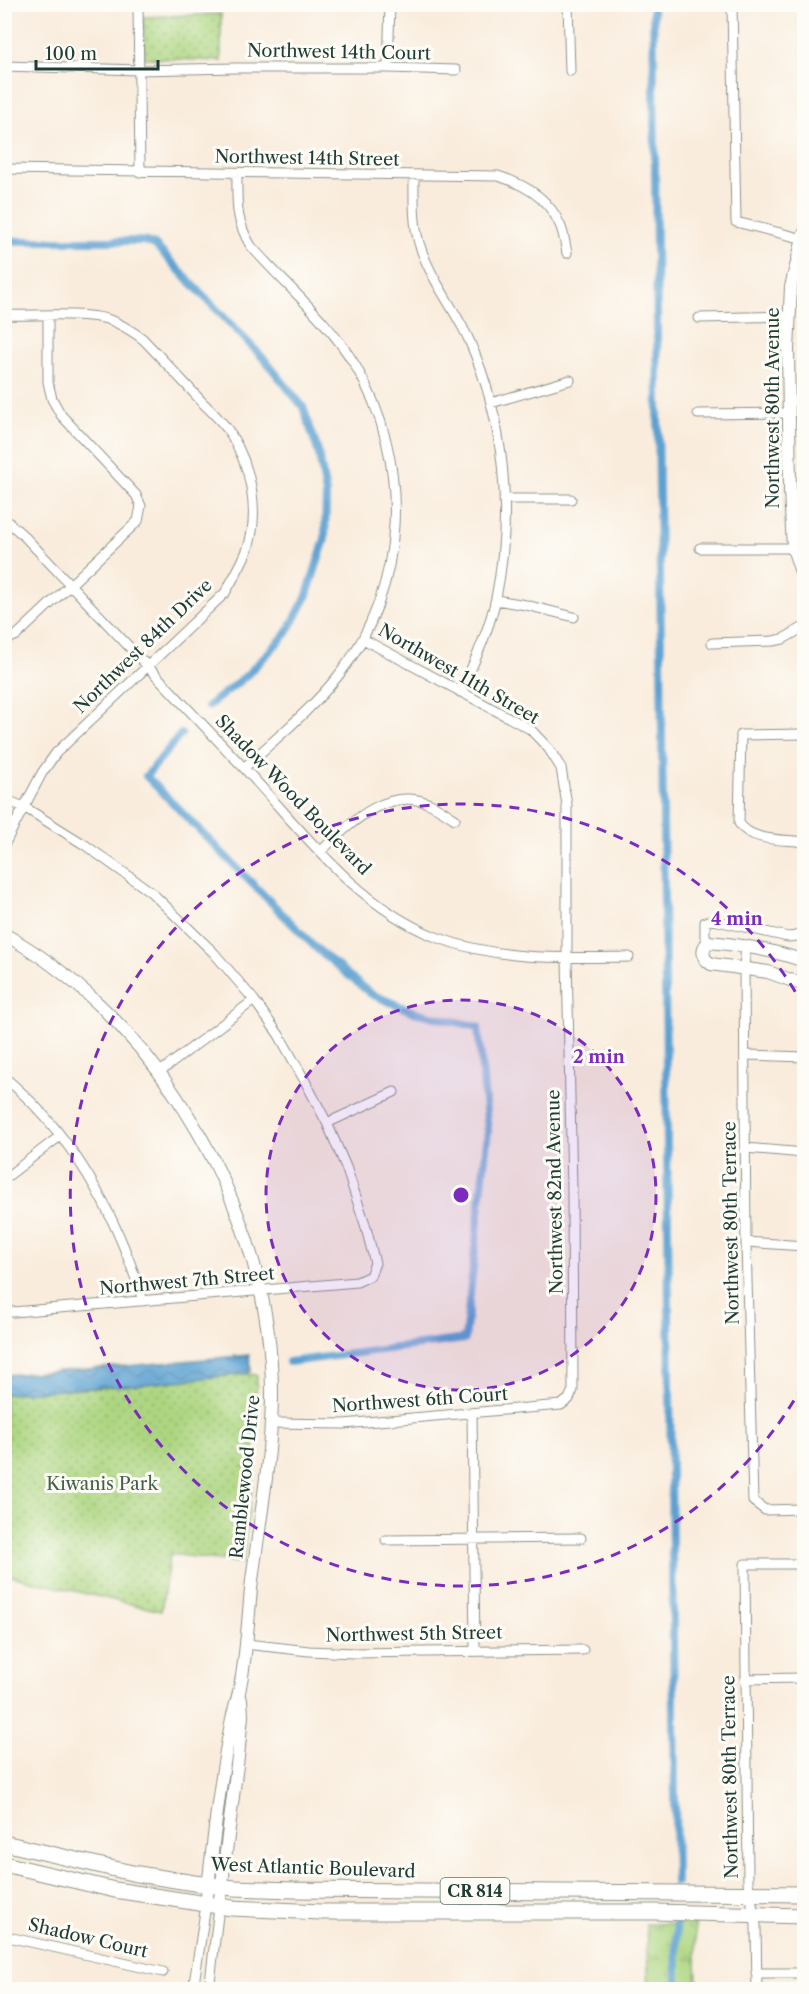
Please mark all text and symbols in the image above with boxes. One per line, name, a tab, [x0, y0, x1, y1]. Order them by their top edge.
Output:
scale bar	[36, 33, 158, 71]
street label: Northwest 14th Court	[247, 39, 432, 65]
text: 100 m	[45, 43, 97, 65]
street label: Northwest 14th Street	[214, 145, 400, 171]
street label: Northwest 80th Avenue	[762, 307, 784, 509]
street label: Northwest 84th Drive	[69, 574, 217, 718]
street label: Northwest 11th Street	[375, 619, 544, 729]
street label: Shadow Wood Boulevard	[211, 710, 375, 880]
text: 4 min	[711, 908, 764, 930]
text: 2 min	[573, 1046, 626, 1068]
street label: Northwest 82nd Avenue	[542, 1089, 568, 1295]
street label: Northwest 80th Terrace	[718, 1121, 744, 1325]
centre of rings	[451, 1185, 471, 1205]
street label: Northwest 7th Street	[98, 1262, 276, 1300]
street label: Northwest 6th Court	[331, 1383, 509, 1417]
street label: Ramblewood Drive	[225, 1394, 265, 1560]
park label: Kiwanis Park	[46, 1473, 159, 1495]
street label: Northwest 5th Street	[325, 1621, 503, 1647]
street label: Northwest 80th Terrace	[717, 1675, 743, 1879]
street label: West Atlantic Boulevard	[209, 1853, 416, 1883]
road number: CR 814	[440, 1878, 510, 1904]
street label: Shadow Court	[26, 1914, 151, 1963]

